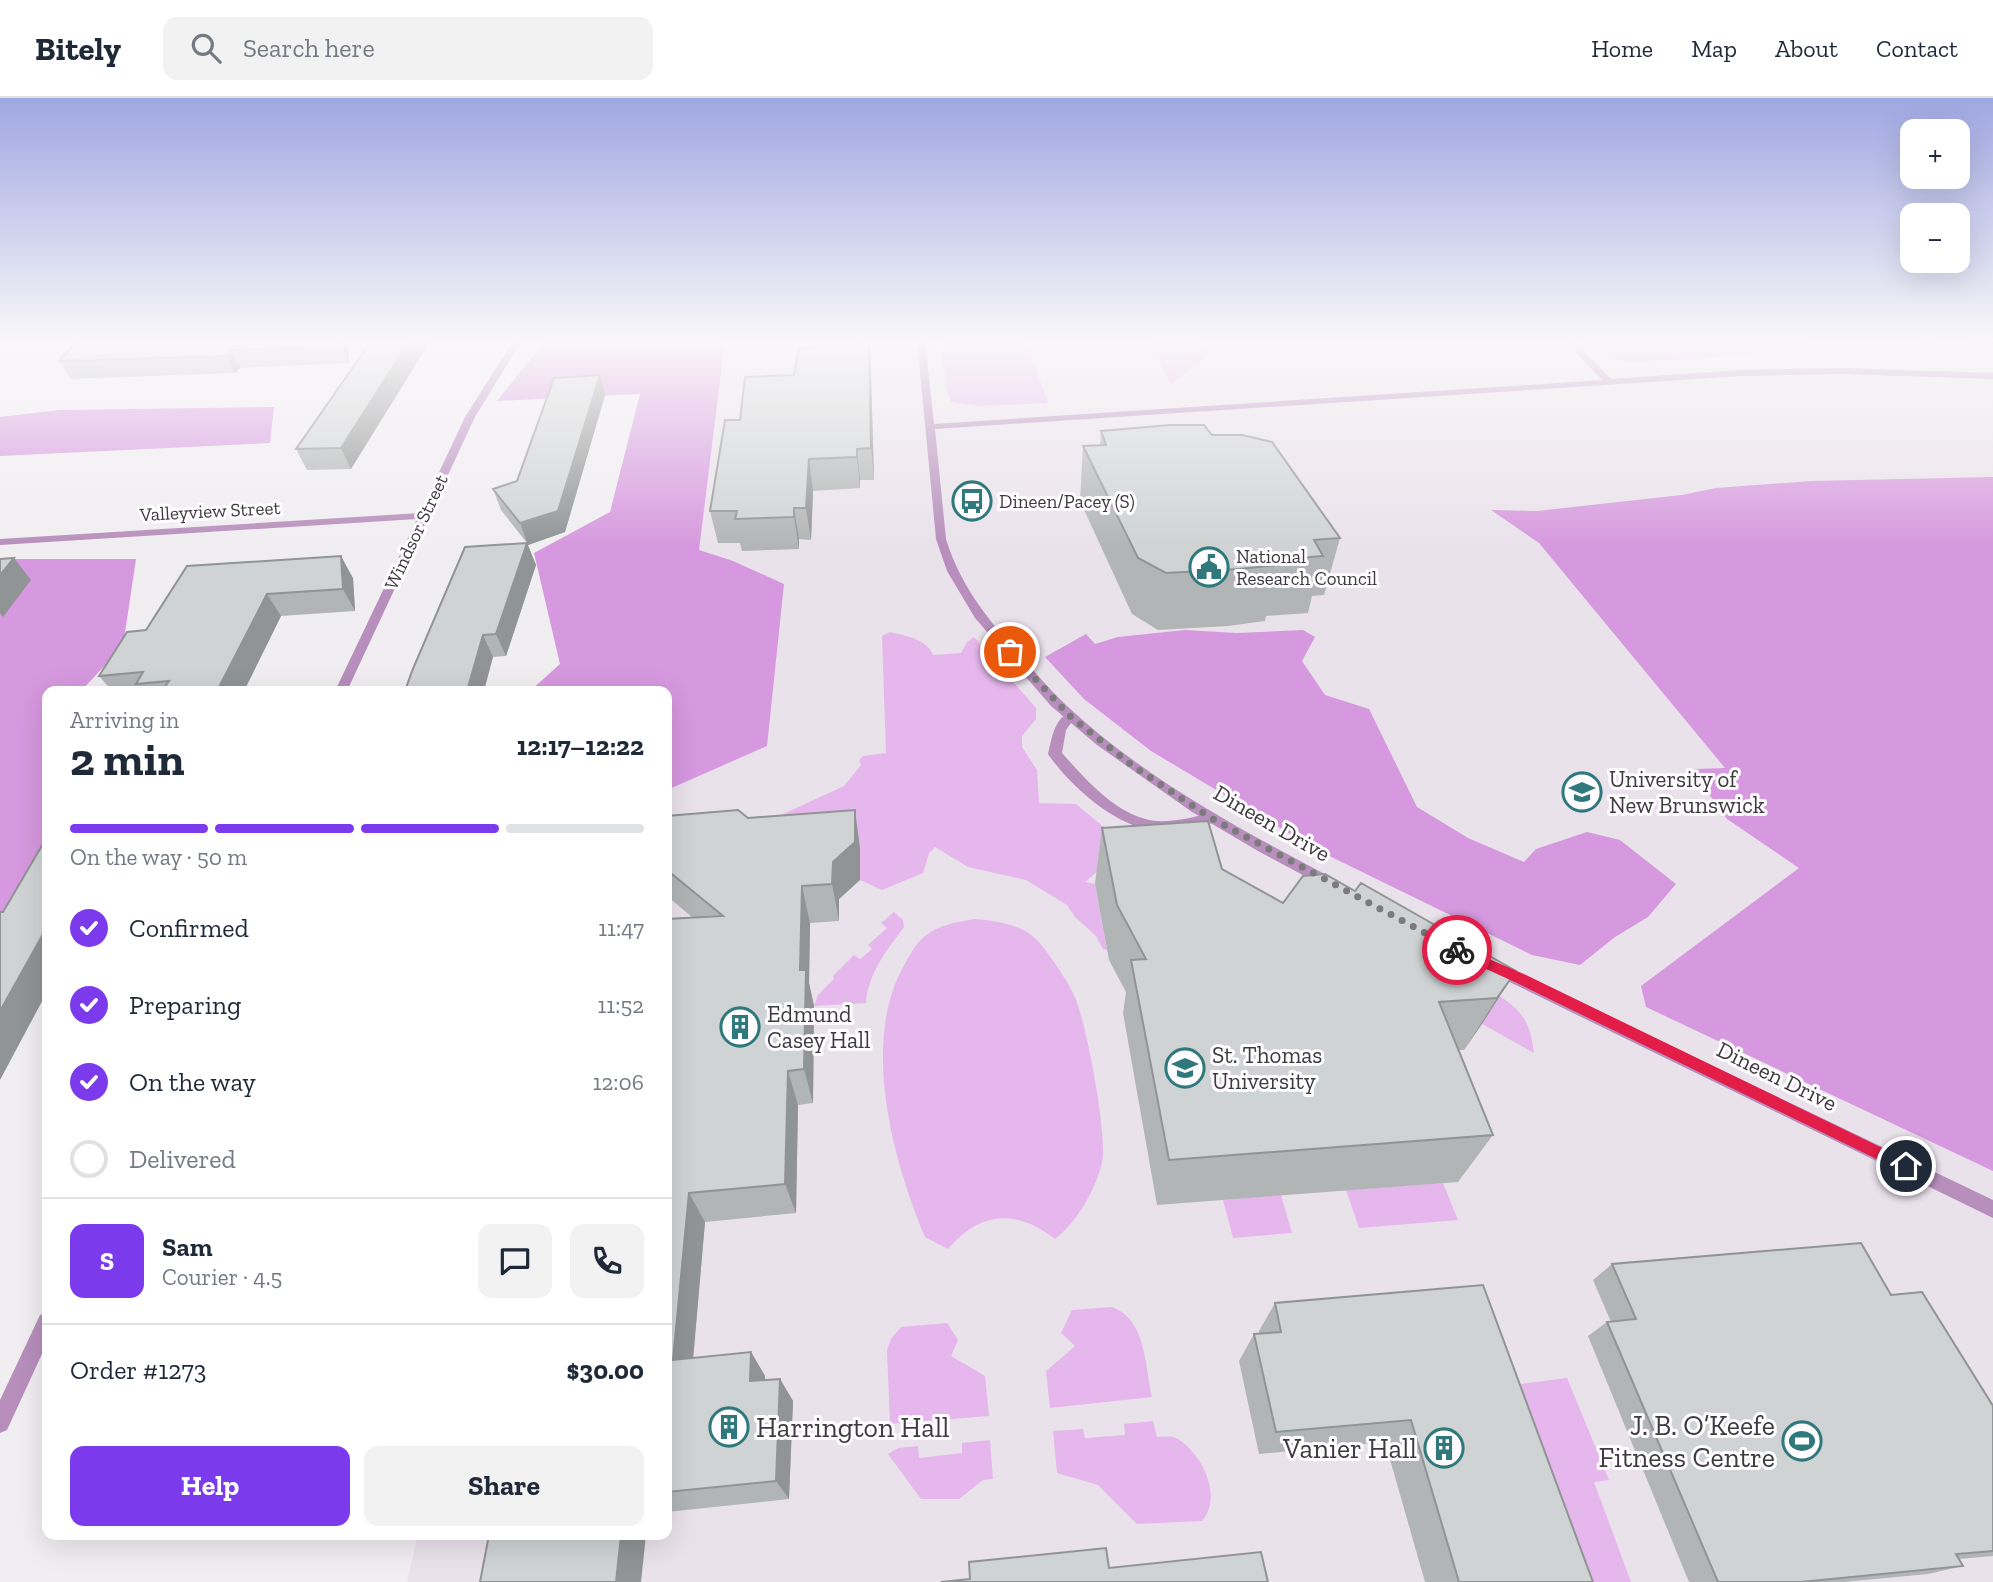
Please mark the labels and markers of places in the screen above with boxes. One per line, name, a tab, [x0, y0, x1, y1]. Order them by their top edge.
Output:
bus stop icon: Dineen/Pacey (S)	[951, 480, 993, 522]
place label: Dineen/Pacey (S)	[999, 490, 1135, 513]
place label: National Research Council	[1236, 545, 1377, 590]
public building icon: National Research Council	[1188, 546, 1230, 588]
pin	[980, 622, 1040, 682]
place label: University of New Brunswick	[1609, 765, 1765, 819]
school or university icon: University of New Brunswick	[1561, 771, 1603, 813]
place label: Edmund Casey Hall	[767, 1000, 870, 1054]
building icon: Edmund Casey Hall	[719, 1006, 761, 1048]
place label: St. Thomas University	[1212, 1041, 1322, 1095]
school or university icon: St. Thomas University	[1164, 1047, 1206, 1089]
pin	[1876, 1136, 1936, 1196]
building icon: Harrington Hall	[708, 1406, 750, 1448]
place label: J. B. O’Keefe Fitness Centre	[1598, 1409, 1775, 1474]
place label: Harrington Hall	[756, 1411, 950, 1444]
sports icon: J. B. O’Keefe Fitness Centre	[1781, 1420, 1823, 1462]
building icon: Vanier Hall	[1423, 1427, 1465, 1469]
place label: Vanier Hall	[1282, 1432, 1417, 1465]

